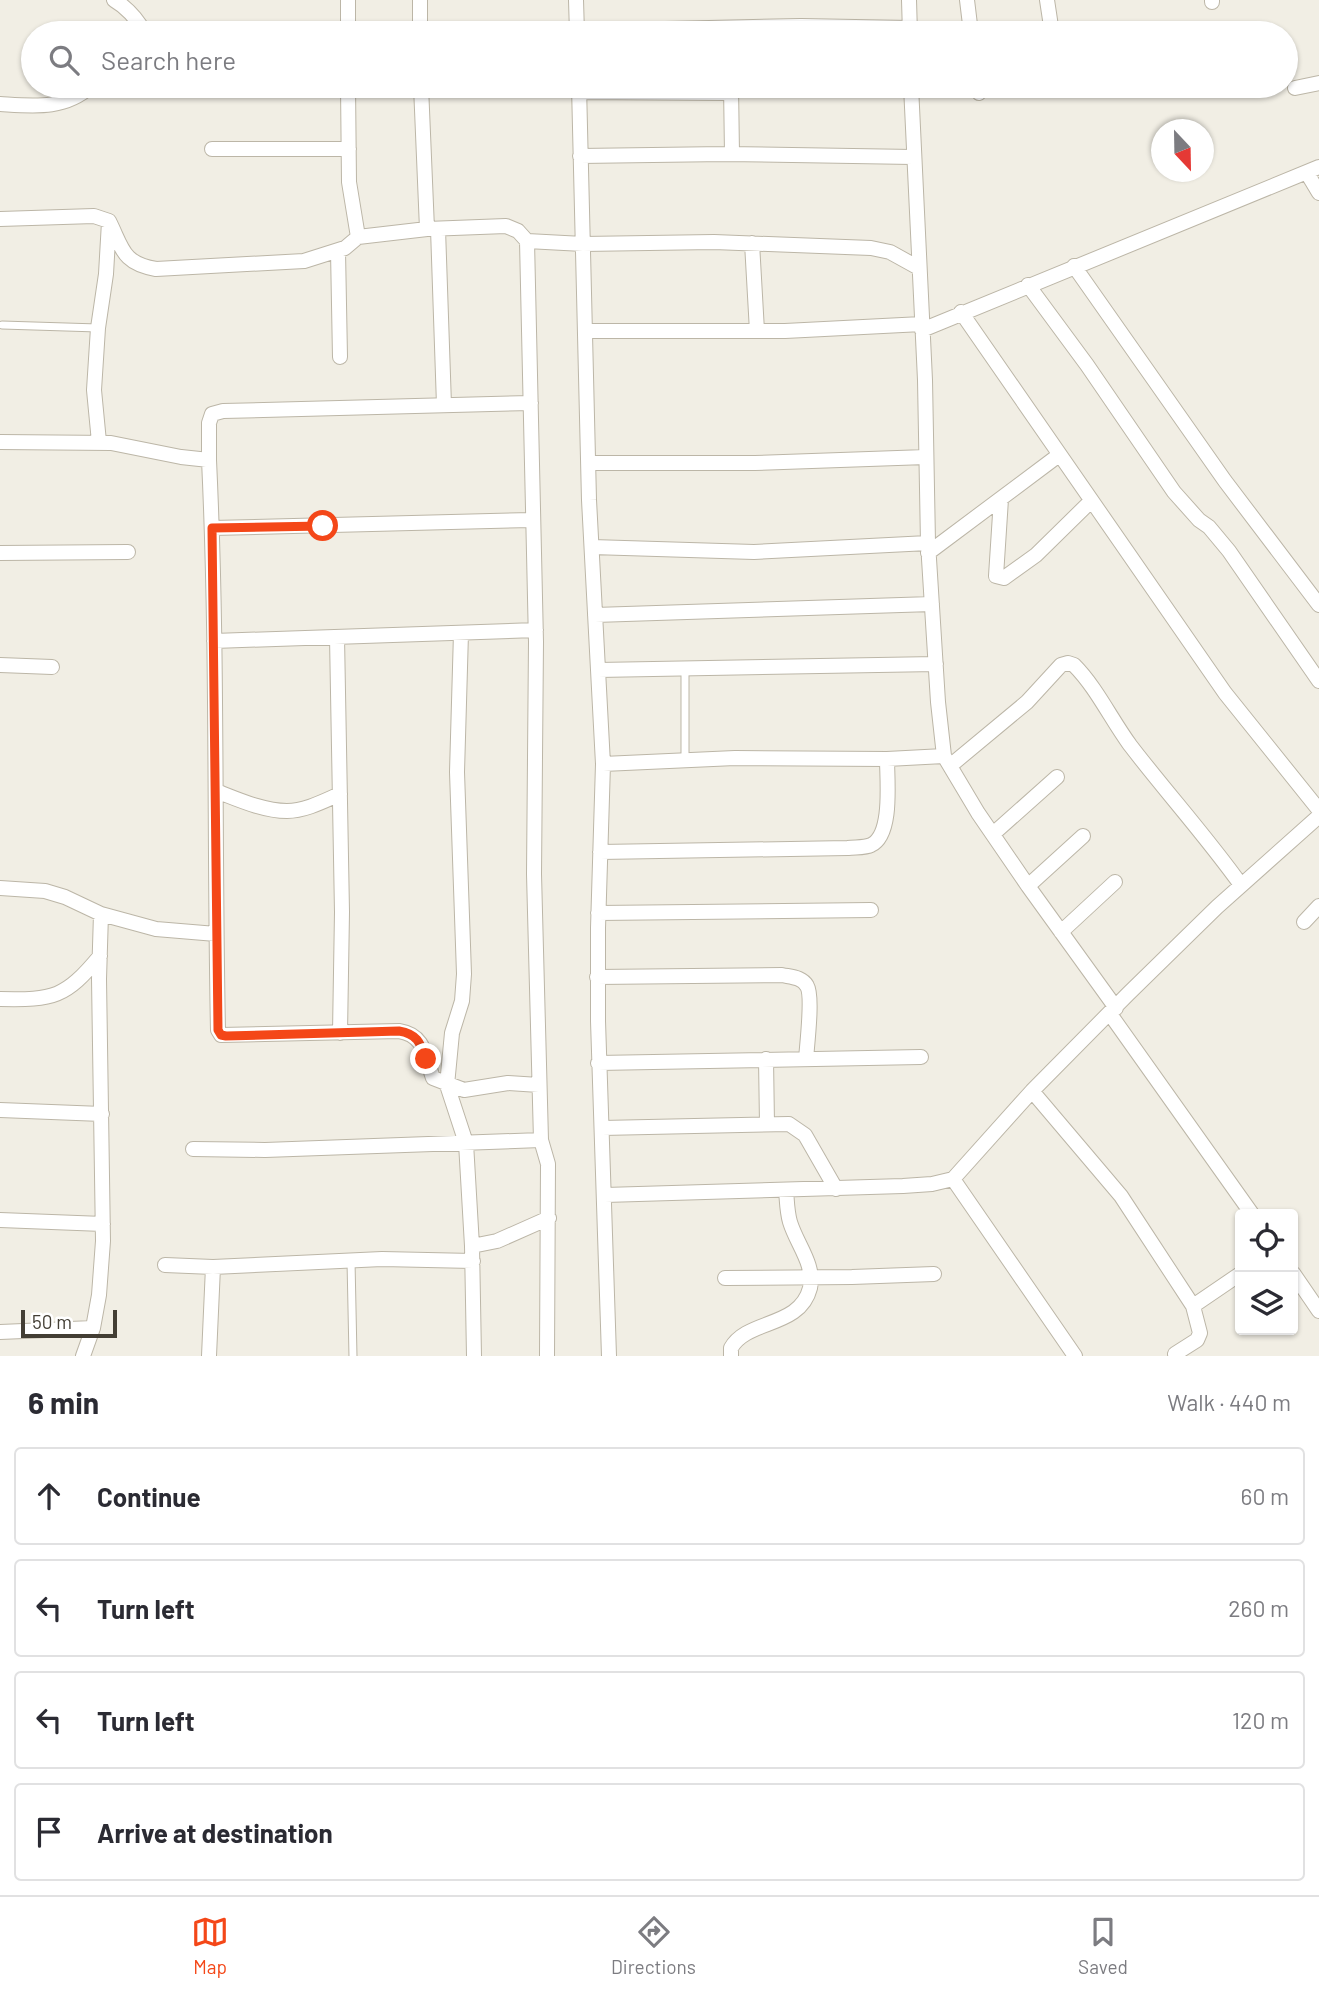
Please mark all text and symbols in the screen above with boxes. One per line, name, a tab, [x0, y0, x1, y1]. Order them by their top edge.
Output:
search box	[21, 21, 1298, 98]
icon: search	[45, 41, 83, 79]
text: Search here	[101, 44, 236, 75]
north arrow	[1151, 119, 1214, 182]
route start	[307, 510, 338, 541]
route end	[410, 1043, 441, 1074]
map controls	[1235, 1209, 1298, 1335]
button: locate	[1235, 1209, 1298, 1272]
button: layers	[1235, 1272, 1298, 1335]
scale bar	[21, 1307, 117, 1339]
text: 50 m	[32, 1310, 72, 1333]
text: 6 min	[28, 1384, 99, 1420]
text: Walk · 440 m	[1167, 1388, 1291, 1416]
icon: ahead	[30, 1477, 68, 1515]
text: Continue	[97, 1481, 201, 1512]
text: 60 m	[1241, 1482, 1289, 1510]
icon: left	[30, 1589, 68, 1627]
text: Turn left	[97, 1593, 195, 1624]
text: 260 m	[1228, 1594, 1289, 1622]
icon: left	[30, 1701, 68, 1739]
text: Turn left	[97, 1705, 195, 1736]
text: 120 m	[1232, 1706, 1289, 1734]
icon: arrive	[30, 1813, 68, 1851]
text: Arrive at destination	[97, 1817, 333, 1848]
tab: Map	[191, 1913, 229, 1978]
tab: Directions	[611, 1913, 696, 1978]
tab: Saved	[1078, 1913, 1128, 1978]

